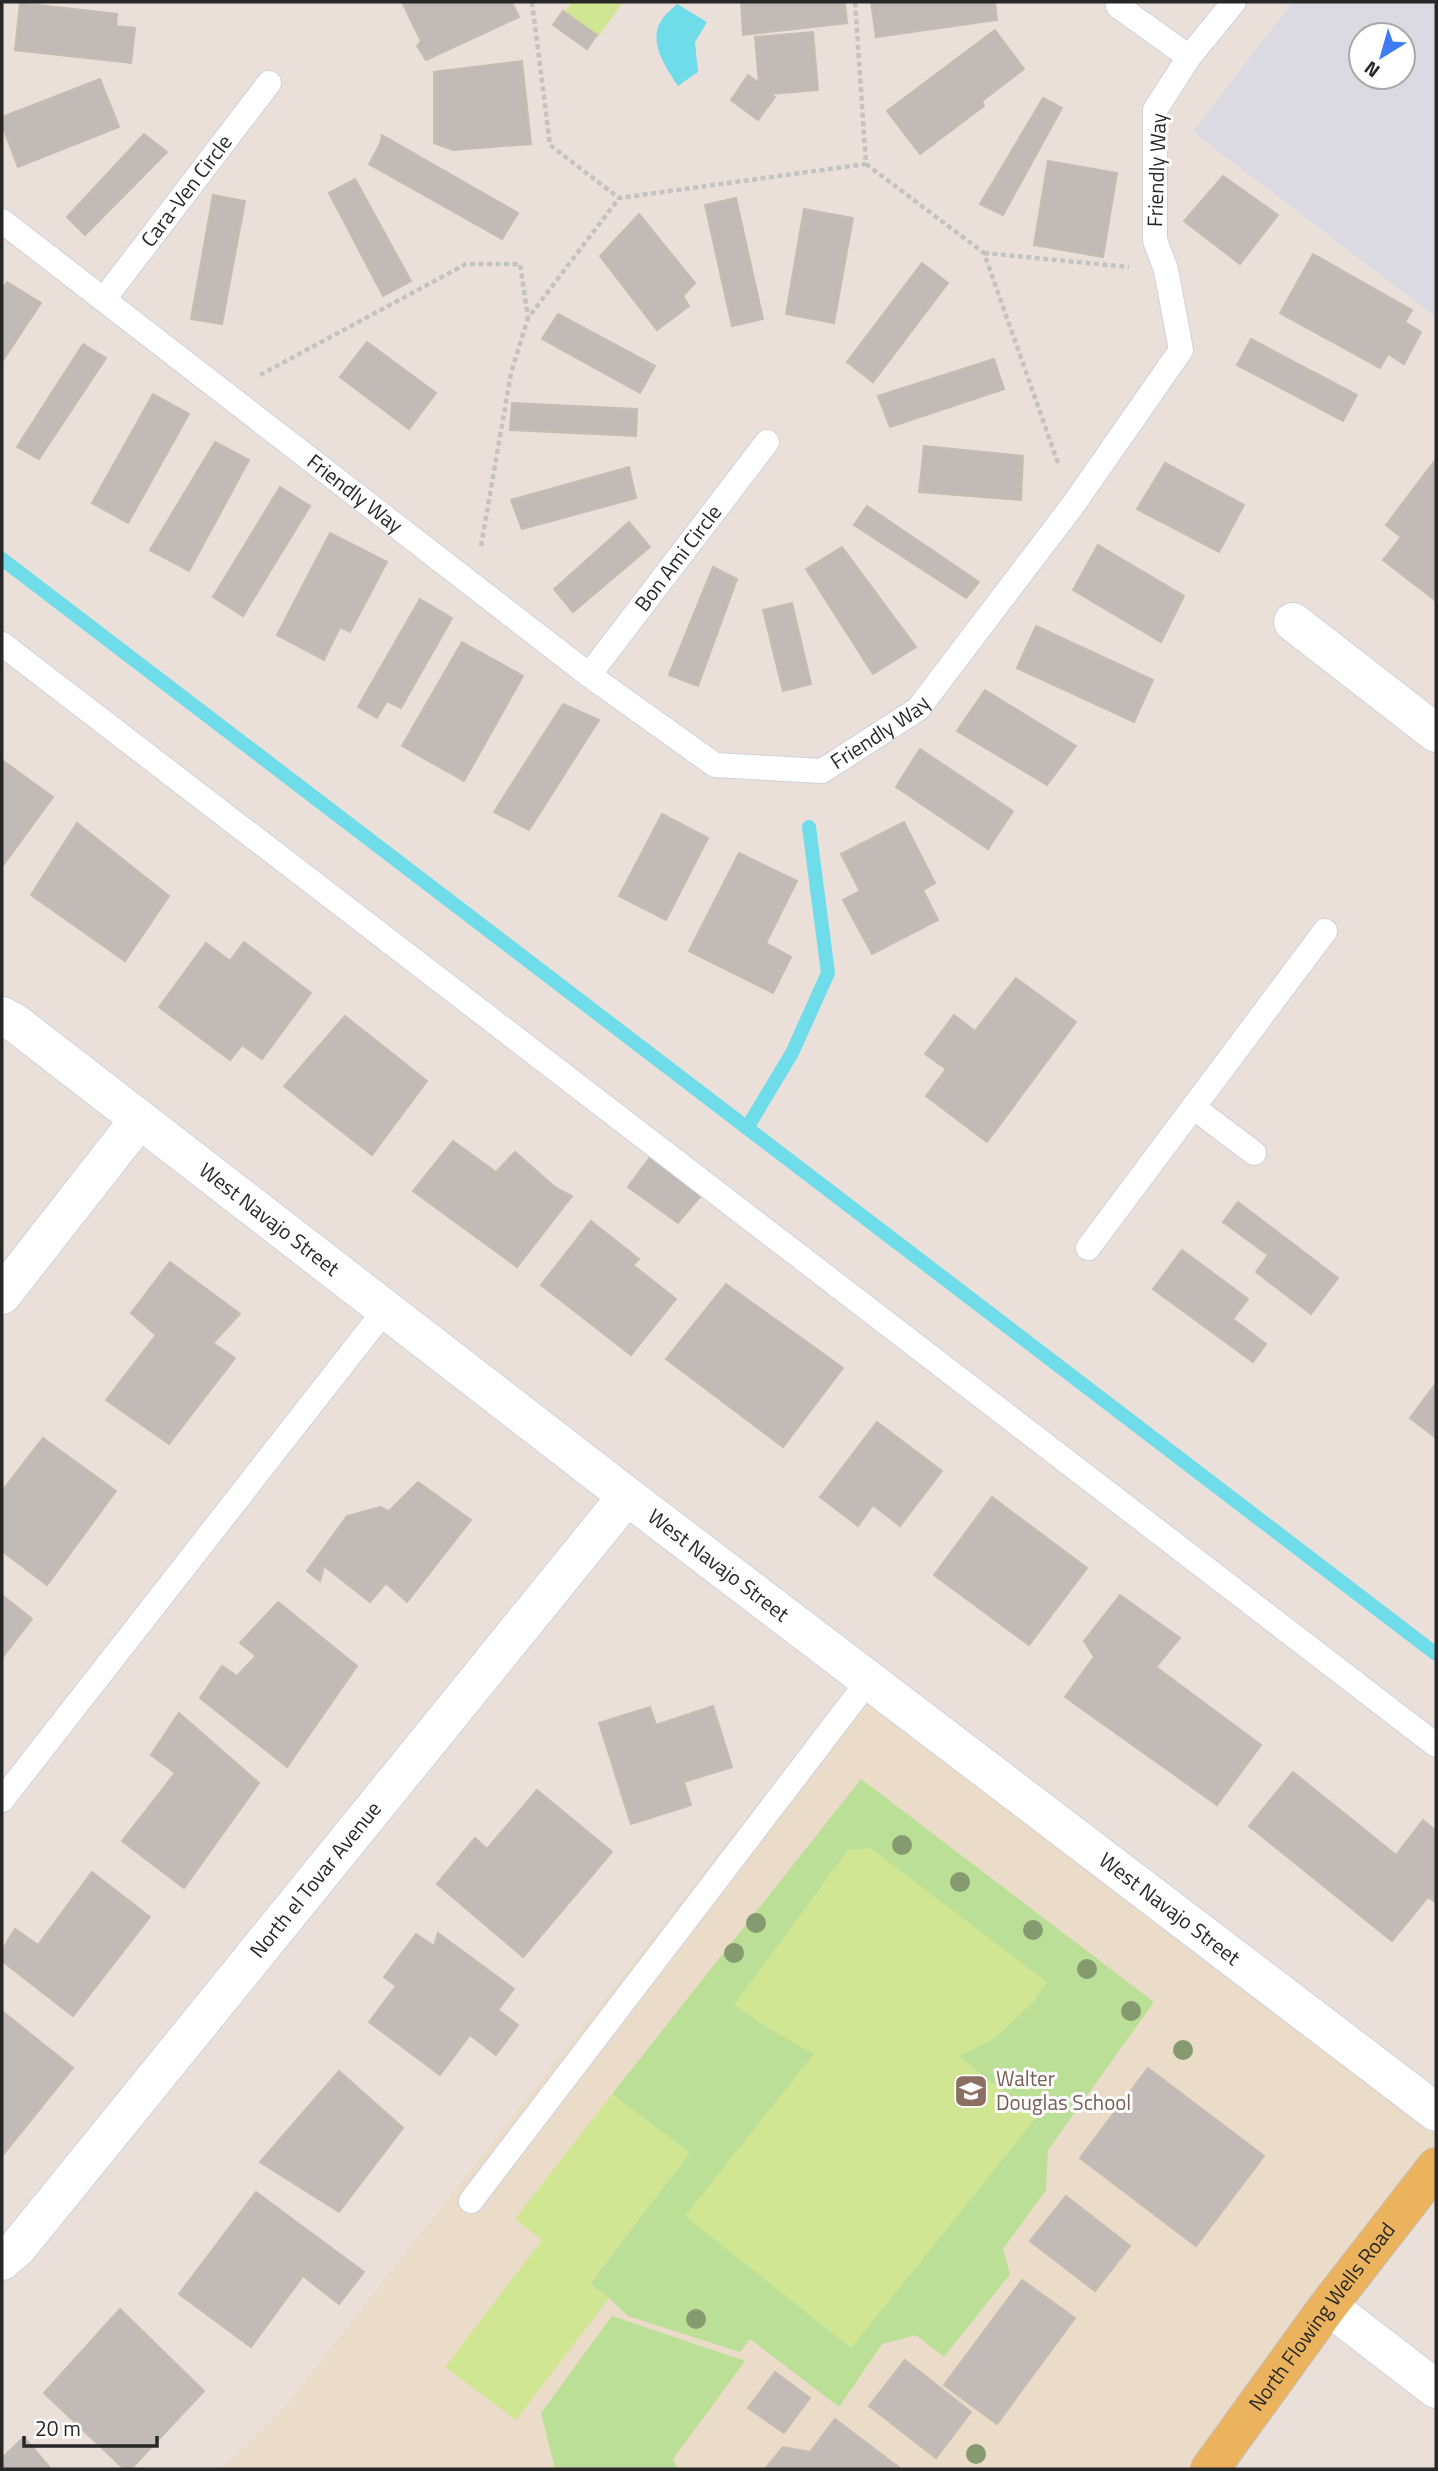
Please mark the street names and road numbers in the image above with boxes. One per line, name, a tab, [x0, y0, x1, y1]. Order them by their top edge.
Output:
street label: Friendly Way	[1138, 112, 1174, 227]
street label: Cara-Ven Circle	[132, 127, 239, 253]
street label: Friendly Way	[301, 446, 410, 541]
street label: Bon Ami Circle	[626, 497, 729, 618]
street label: Friendly Way	[824, 689, 938, 777]
street label: West Navajo Street	[193, 1154, 347, 1284]
street label: West Navajo Street	[642, 1500, 797, 1629]
street label: North el Tovar Avenue	[241, 1794, 388, 1965]
street label: West Navajo Street	[1093, 1844, 1248, 1973]
street label: North Flowing Wells Road	[1240, 2215, 1402, 2417]

